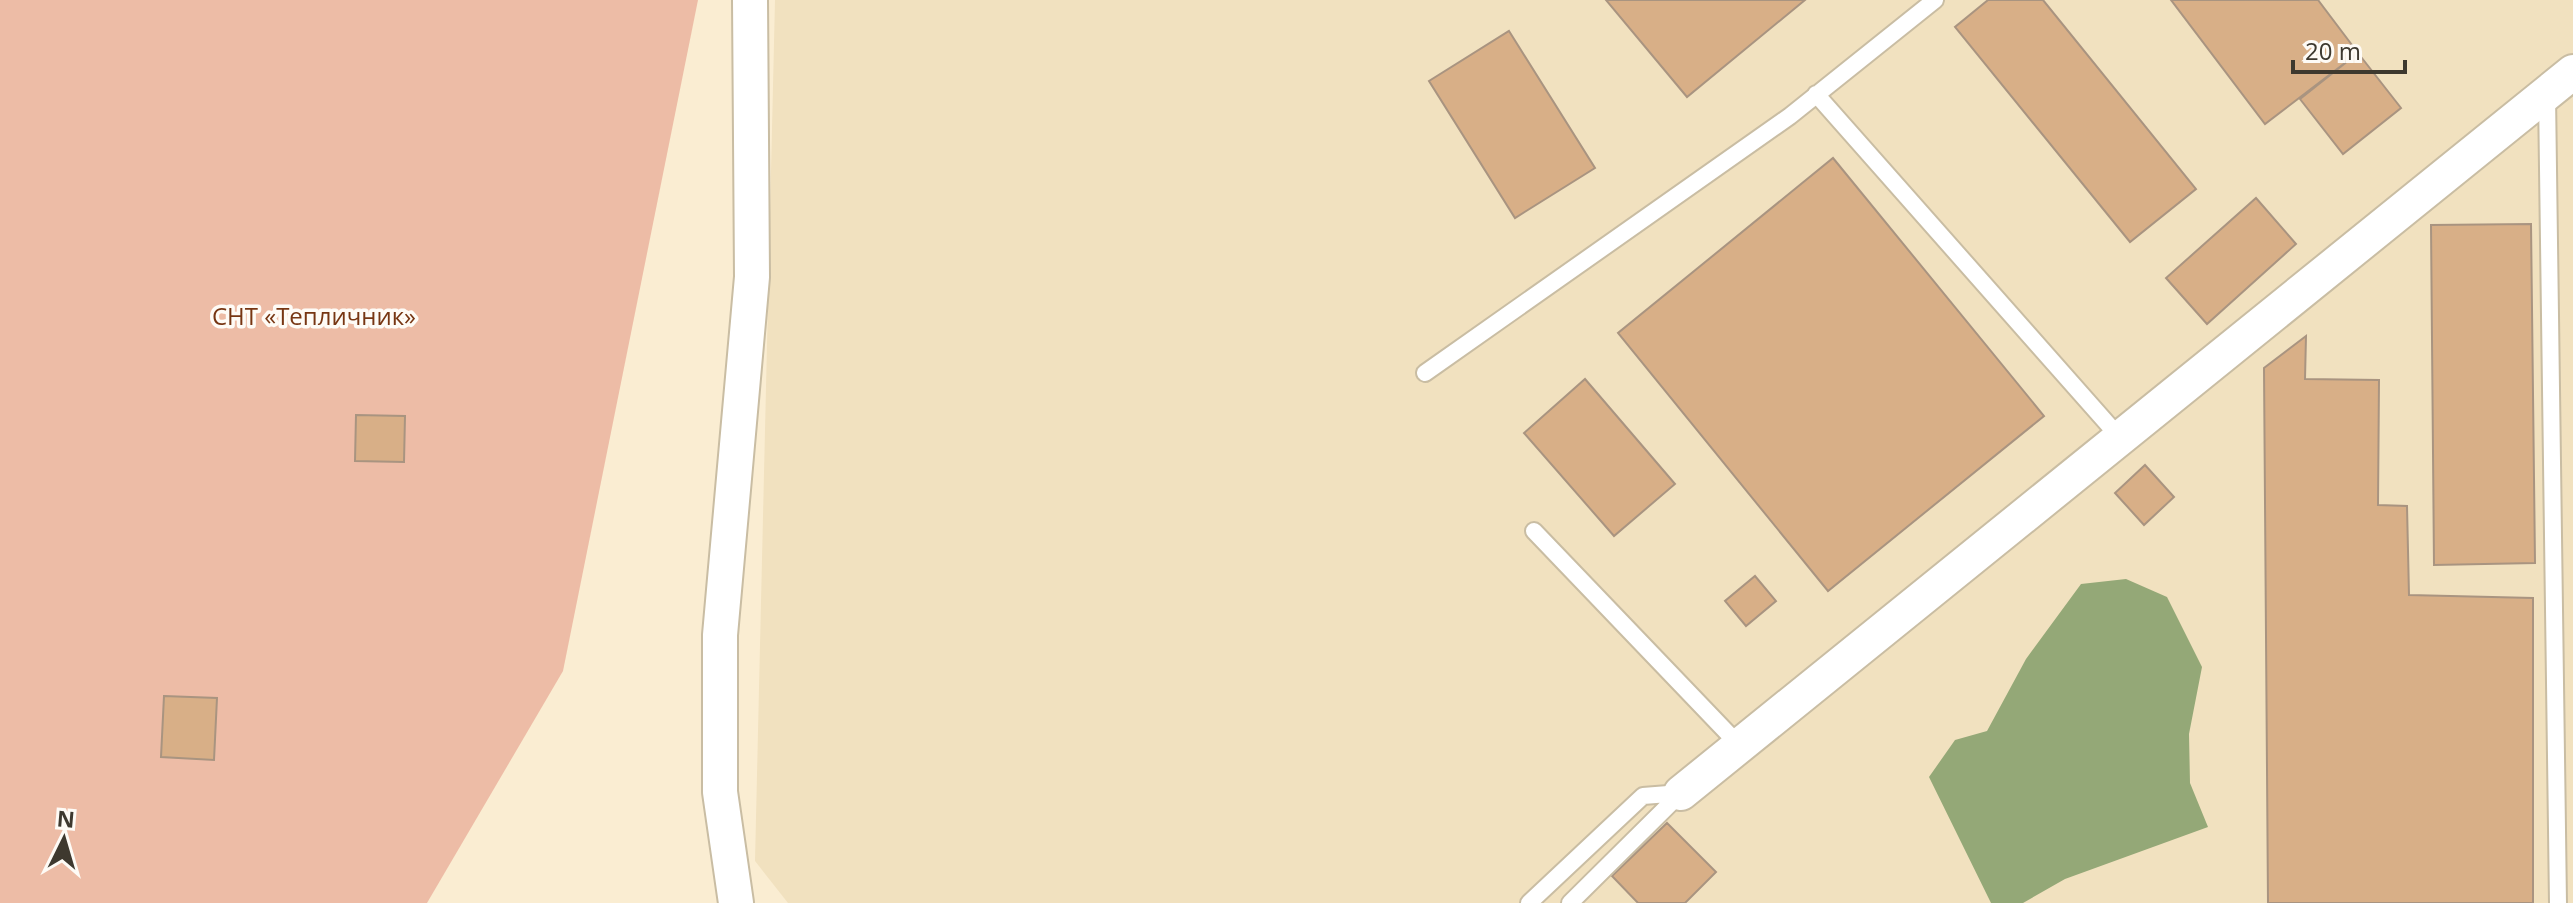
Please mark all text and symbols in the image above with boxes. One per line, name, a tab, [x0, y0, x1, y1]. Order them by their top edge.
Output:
scale bar	[2293, 24, 2405, 74]
text: 20 m	[2305, 34, 2361, 67]
park label: СНТ «Тепличник»	[212, 299, 416, 332]
north arrow	[24, 799, 104, 879]
text: N	[56, 802, 76, 834]

